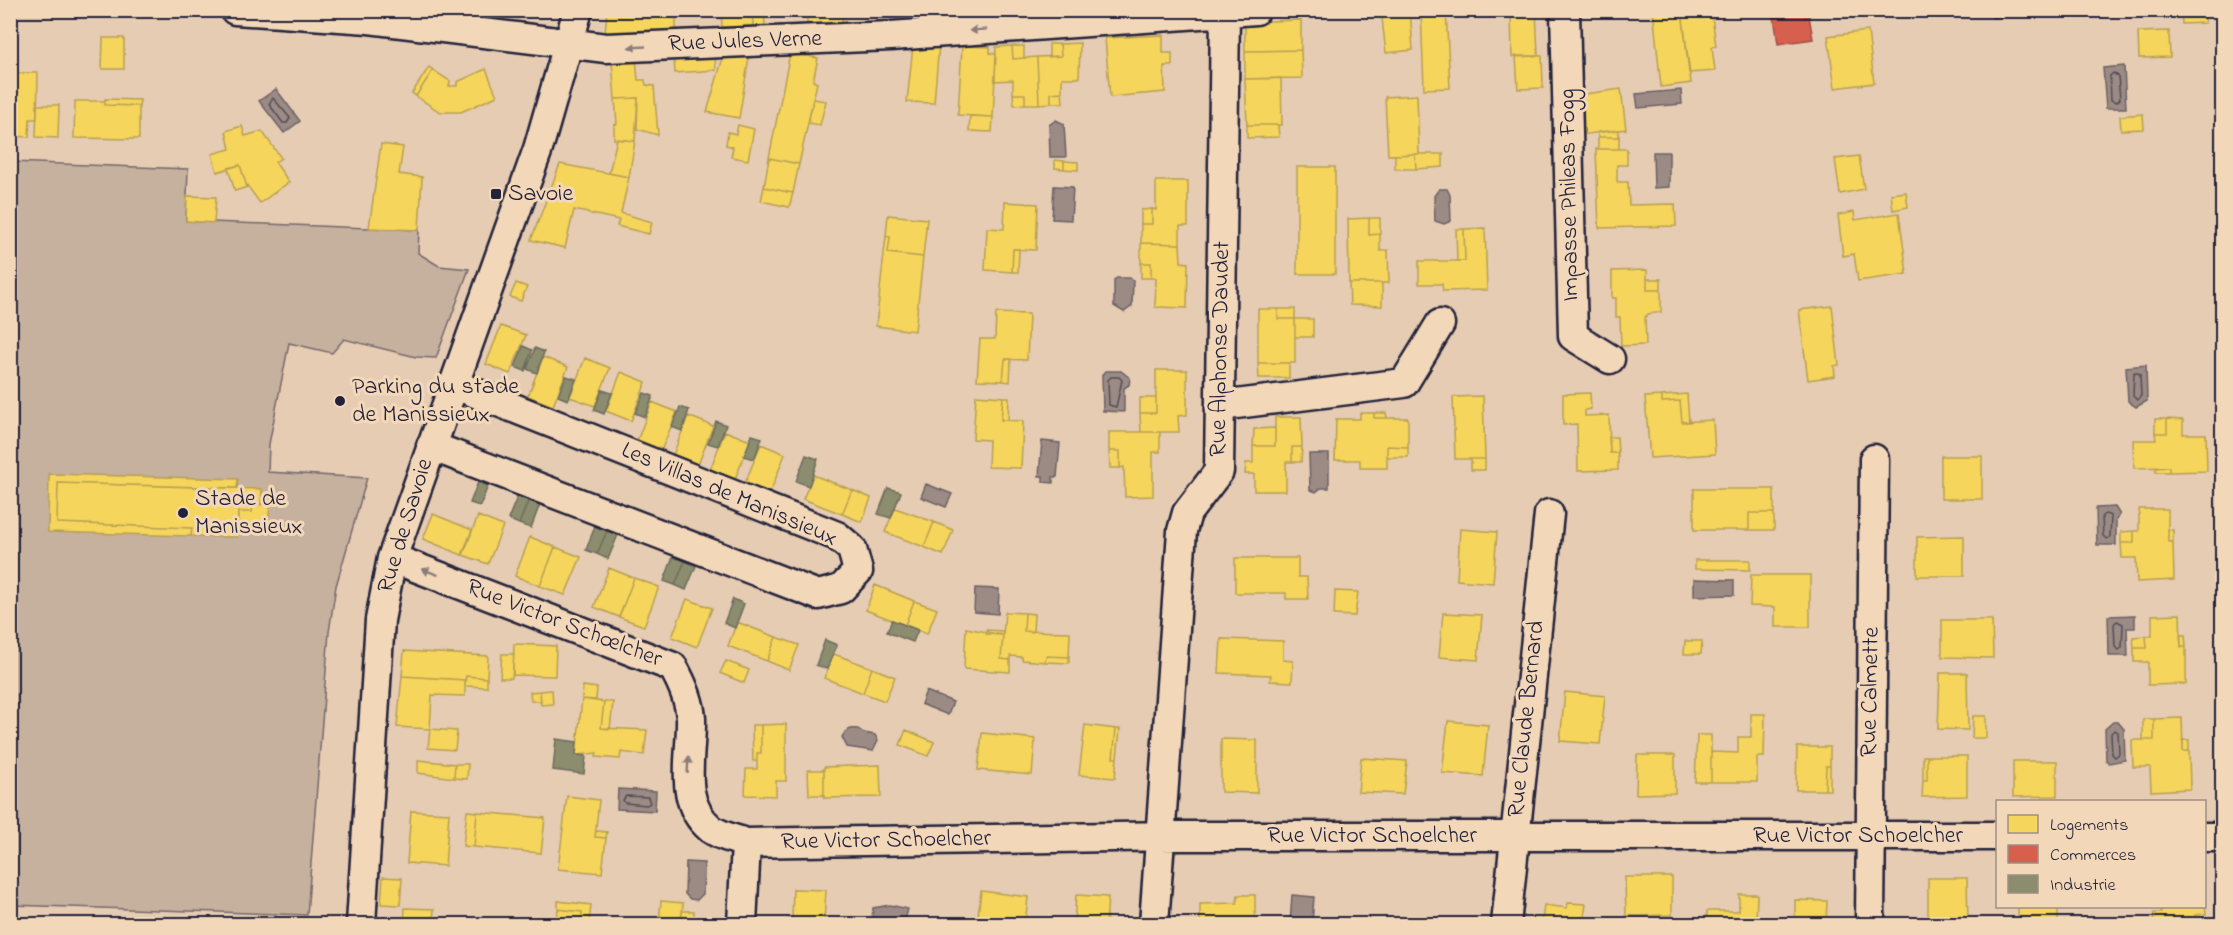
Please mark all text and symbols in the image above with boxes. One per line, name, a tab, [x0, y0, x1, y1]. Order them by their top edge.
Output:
street label: Rue Jules Verne	[667, 22, 823, 62]
one-way arrow	[969, 25, 988, 34]
one-way arrow	[627, 43, 646, 52]
street label: Impasse Phileas Fogg	[1551, 88, 1589, 302]
place label: Savoie	[508, 177, 573, 212]
marker: Savoie	[489, 187, 503, 201]
street label: Rue Alphonse Daudet	[1202, 241, 1240, 457]
place label: Parking du stade de Manissieux	[352, 370, 519, 433]
marker: Parking du stade de Manissieux	[333, 394, 347, 408]
street label: Les Villas de Manissieux	[616, 434, 842, 556]
street label: Rue de Savoie	[369, 454, 443, 598]
place label: Stade de Manissieux	[195, 482, 303, 545]
marker: Stade de Manissieux	[176, 506, 190, 520]
one-way arrow	[421, 567, 439, 577]
street label: Rue Victor Schœlcher	[461, 571, 667, 678]
street label: Rue Claude Bernard	[1499, 618, 1555, 819]
street label: Rue Calmette	[1852, 626, 1890, 757]
one-way arrow	[684, 756, 693, 775]
legend	[1996, 800, 2206, 908]
text: Logements	[2050, 813, 2128, 840]
street label: Rue Victor Schoelcher	[1267, 819, 1478, 854]
street label: Rue Victor Schoelcher	[1753, 819, 1964, 854]
street label: Rue Victor Schoelcher	[781, 822, 992, 860]
text: Commerces	[2050, 843, 2136, 869]
text: Industrie	[2050, 873, 2116, 899]

